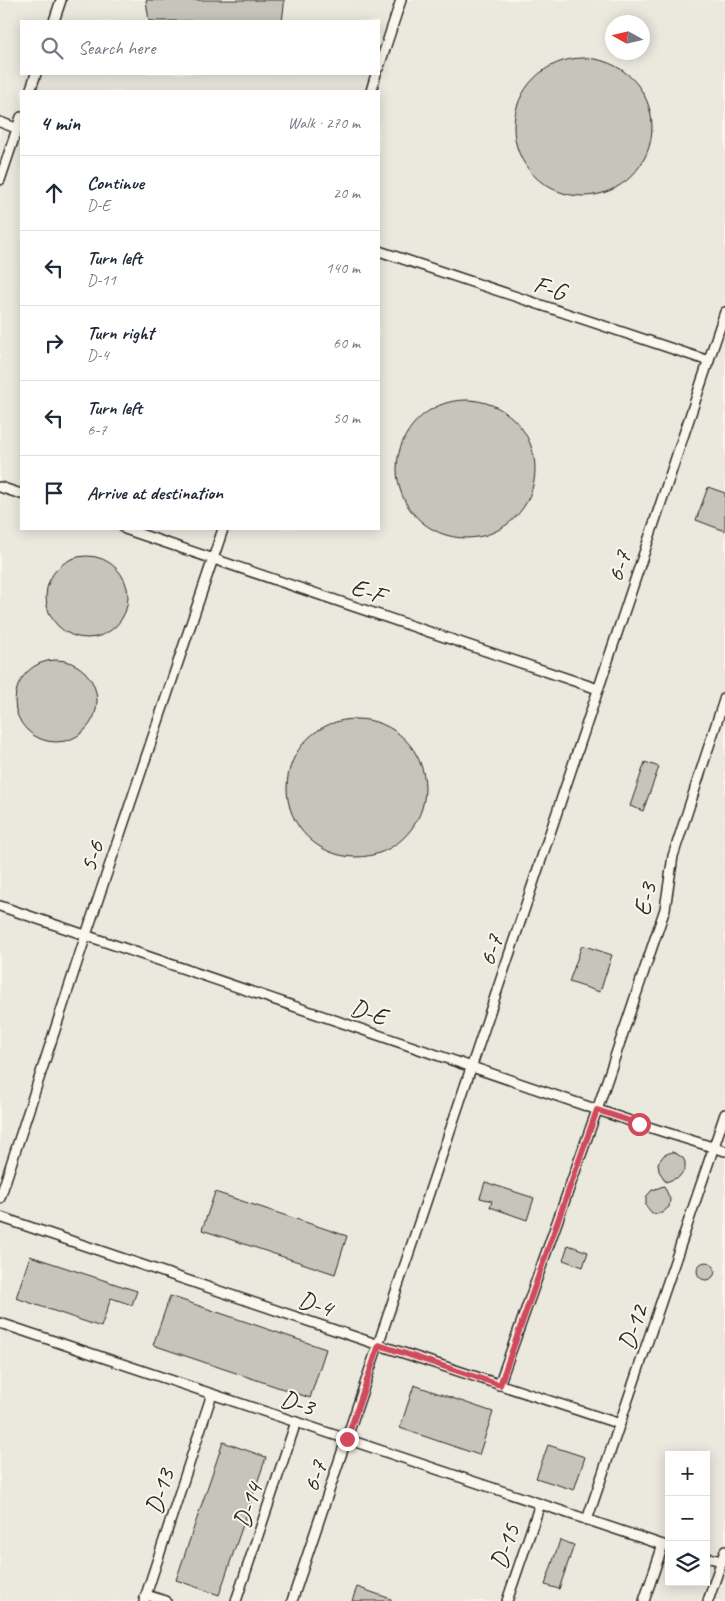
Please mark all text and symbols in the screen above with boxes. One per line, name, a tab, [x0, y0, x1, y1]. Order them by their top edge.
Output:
north arrow	[605, 15, 650, 60]
search box	[20, 20, 380, 75]
icon: search	[38, 34, 66, 62]
text: Search here	[78, 36, 155, 60]
text: 4 min	[40, 110, 80, 136]
text: Walk · 270 m	[288, 113, 360, 133]
text: Continue	[87, 171, 144, 195]
icon: ahead	[40, 179, 68, 207]
text: 20 m	[333, 183, 360, 203]
text: D-E	[87, 195, 110, 215]
text: Turn left	[87, 246, 142, 270]
icon: left	[40, 254, 68, 282]
text: 140 m	[326, 258, 360, 278]
street label: F-G	[530, 268, 572, 309]
text: D-11	[87, 270, 116, 290]
text: Turn right	[87, 321, 154, 345]
icon: right	[40, 329, 68, 357]
text: 60 m	[333, 333, 360, 353]
text: D-4	[87, 345, 109, 365]
text: Turn left	[87, 396, 142, 420]
icon: left	[40, 404, 68, 432]
text: 50 m	[333, 408, 360, 428]
text: 6-7	[87, 420, 107, 440]
icon: arrive	[40, 479, 68, 507]
text: Arrive at destination	[87, 481, 223, 505]
street label: 6-7	[599, 545, 640, 586]
street label: E-F	[347, 570, 394, 613]
street label: 5-6	[72, 836, 112, 876]
street label: E-3	[626, 878, 665, 919]
street label: 6-7	[471, 929, 512, 970]
street label: D-E	[347, 991, 393, 1034]
route start	[628, 1113, 651, 1136]
street label: D-4	[294, 1283, 339, 1325]
street label: D-12	[610, 1299, 656, 1354]
street label: D-3	[277, 1383, 320, 1424]
route end	[336, 1428, 359, 1451]
map controls	[665, 1451, 710, 1586]
button: +	[665, 1451, 710, 1496]
street label: 6-7	[295, 1455, 336, 1496]
street label: D-13	[138, 1463, 183, 1518]
street label: D-14	[225, 1476, 271, 1532]
button: −	[665, 1496, 710, 1541]
street label: D-15	[482, 1518, 528, 1573]
button: layers	[665, 1541, 710, 1586]

